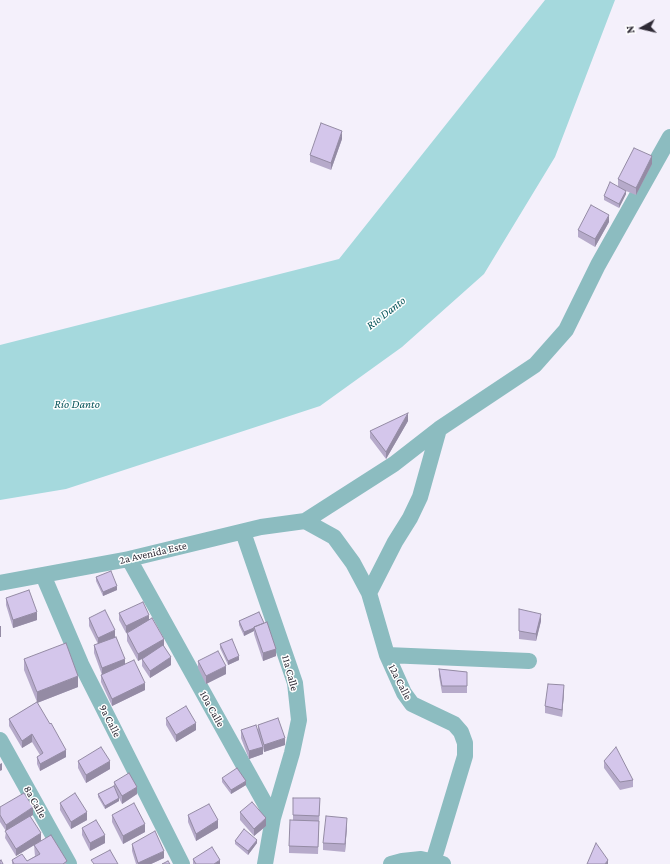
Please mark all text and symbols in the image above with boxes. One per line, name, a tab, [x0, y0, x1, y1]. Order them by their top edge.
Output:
north arrow	[622, 8, 662, 48]
text: N	[624, 25, 637, 34]
water label: Río Danto	[364, 293, 408, 333]
water label: Río Danto	[54, 397, 100, 411]
street label: 2a Avenida Este	[118, 539, 188, 567]
street label: 11a Calle	[279, 654, 301, 692]
street label: 12a Calle	[385, 662, 415, 702]
street label: 10a Calle	[197, 689, 227, 729]
street label: 9a Calle	[96, 702, 124, 740]
street label: 8a Calle	[21, 783, 49, 821]

